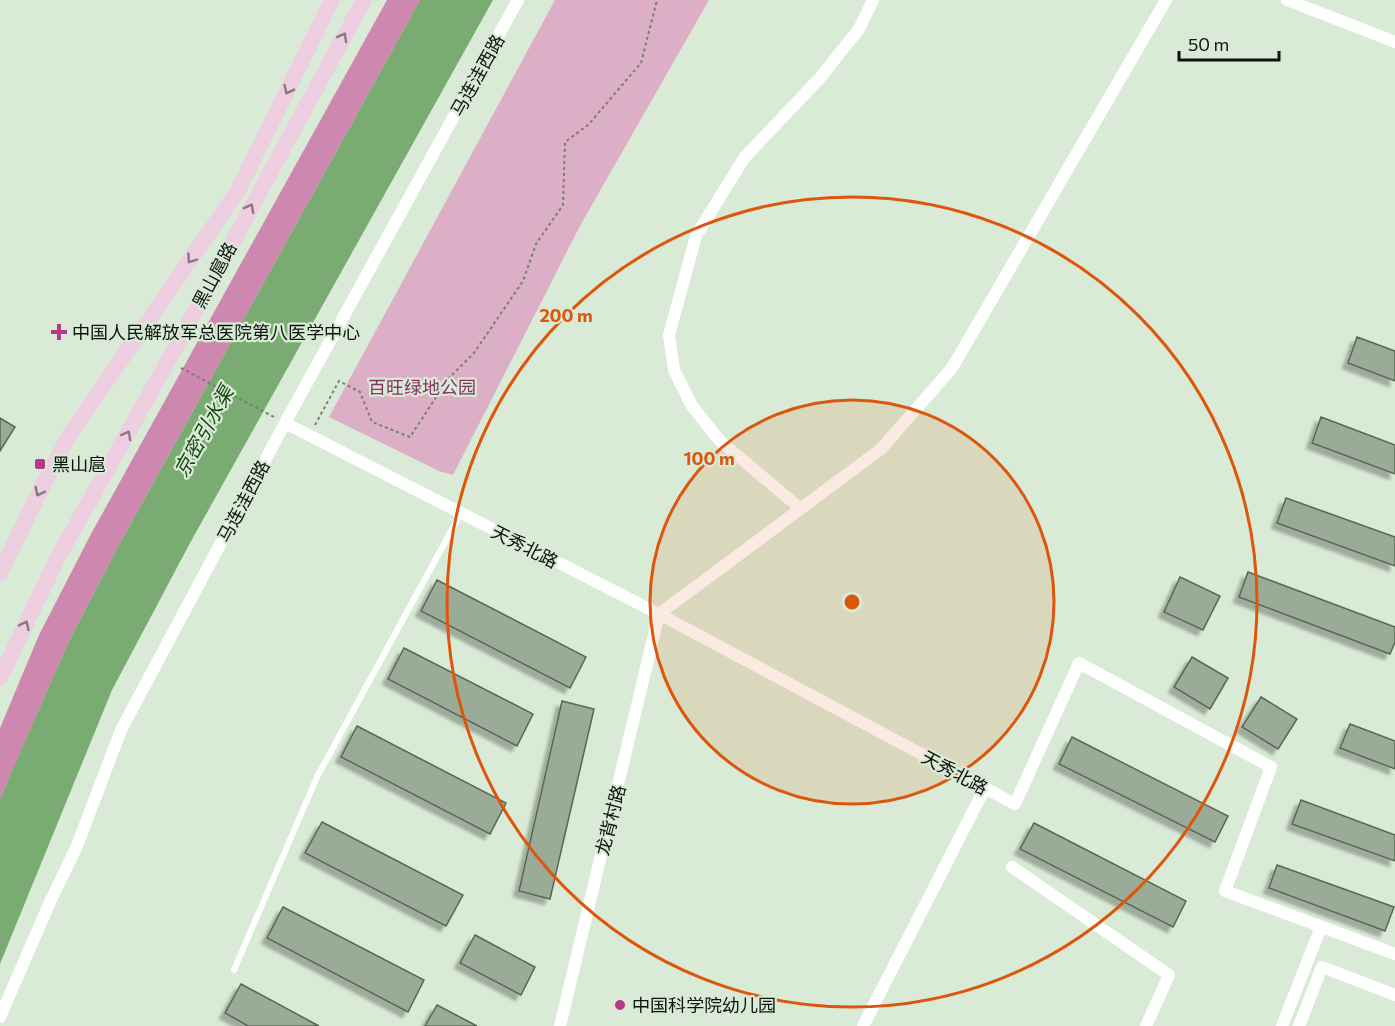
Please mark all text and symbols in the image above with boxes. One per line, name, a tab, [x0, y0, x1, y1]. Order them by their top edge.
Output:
scale bar	[1179, 24, 1280, 62]
street label: 马连洼西路	[446, 30, 508, 120]
one-way arrow	[336, 32, 347, 43]
text: 50 m	[1188, 33, 1229, 55]
one-way arrow	[283, 83, 295, 94]
one-way arrow	[243, 204, 254, 214]
street label: 黑山扈路	[187, 238, 241, 312]
one-way arrow	[187, 252, 198, 263]
text: 200 m	[539, 304, 593, 326]
place label: 中国人民解放军总医院第八医学中心	[72, 321, 360, 343]
marker: 中国人民解放军总医院第八医学中心	[50, 323, 68, 341]
park label: 百旺绿地公园	[368, 376, 476, 398]
water label: 京密引水渠	[168, 379, 239, 481]
one-way arrow	[120, 430, 131, 441]
text: 100 m	[683, 447, 735, 469]
place label: 黑山扈	[52, 453, 106, 475]
street label: 马连洼西路	[212, 456, 274, 546]
marker: 黑山扈	[33, 457, 47, 471]
one-way arrow	[35, 486, 46, 497]
street label: 天秀北路	[488, 520, 562, 572]
centre of rings	[842, 592, 862, 612]
one-way arrow	[18, 620, 30, 631]
street label: 天秀北路	[918, 745, 992, 799]
street label: 龙背村路	[591, 782, 629, 858]
place label: 中国科学院幼儿园	[632, 994, 776, 1016]
marker: 中国科学院幼儿园	[613, 998, 627, 1012]

